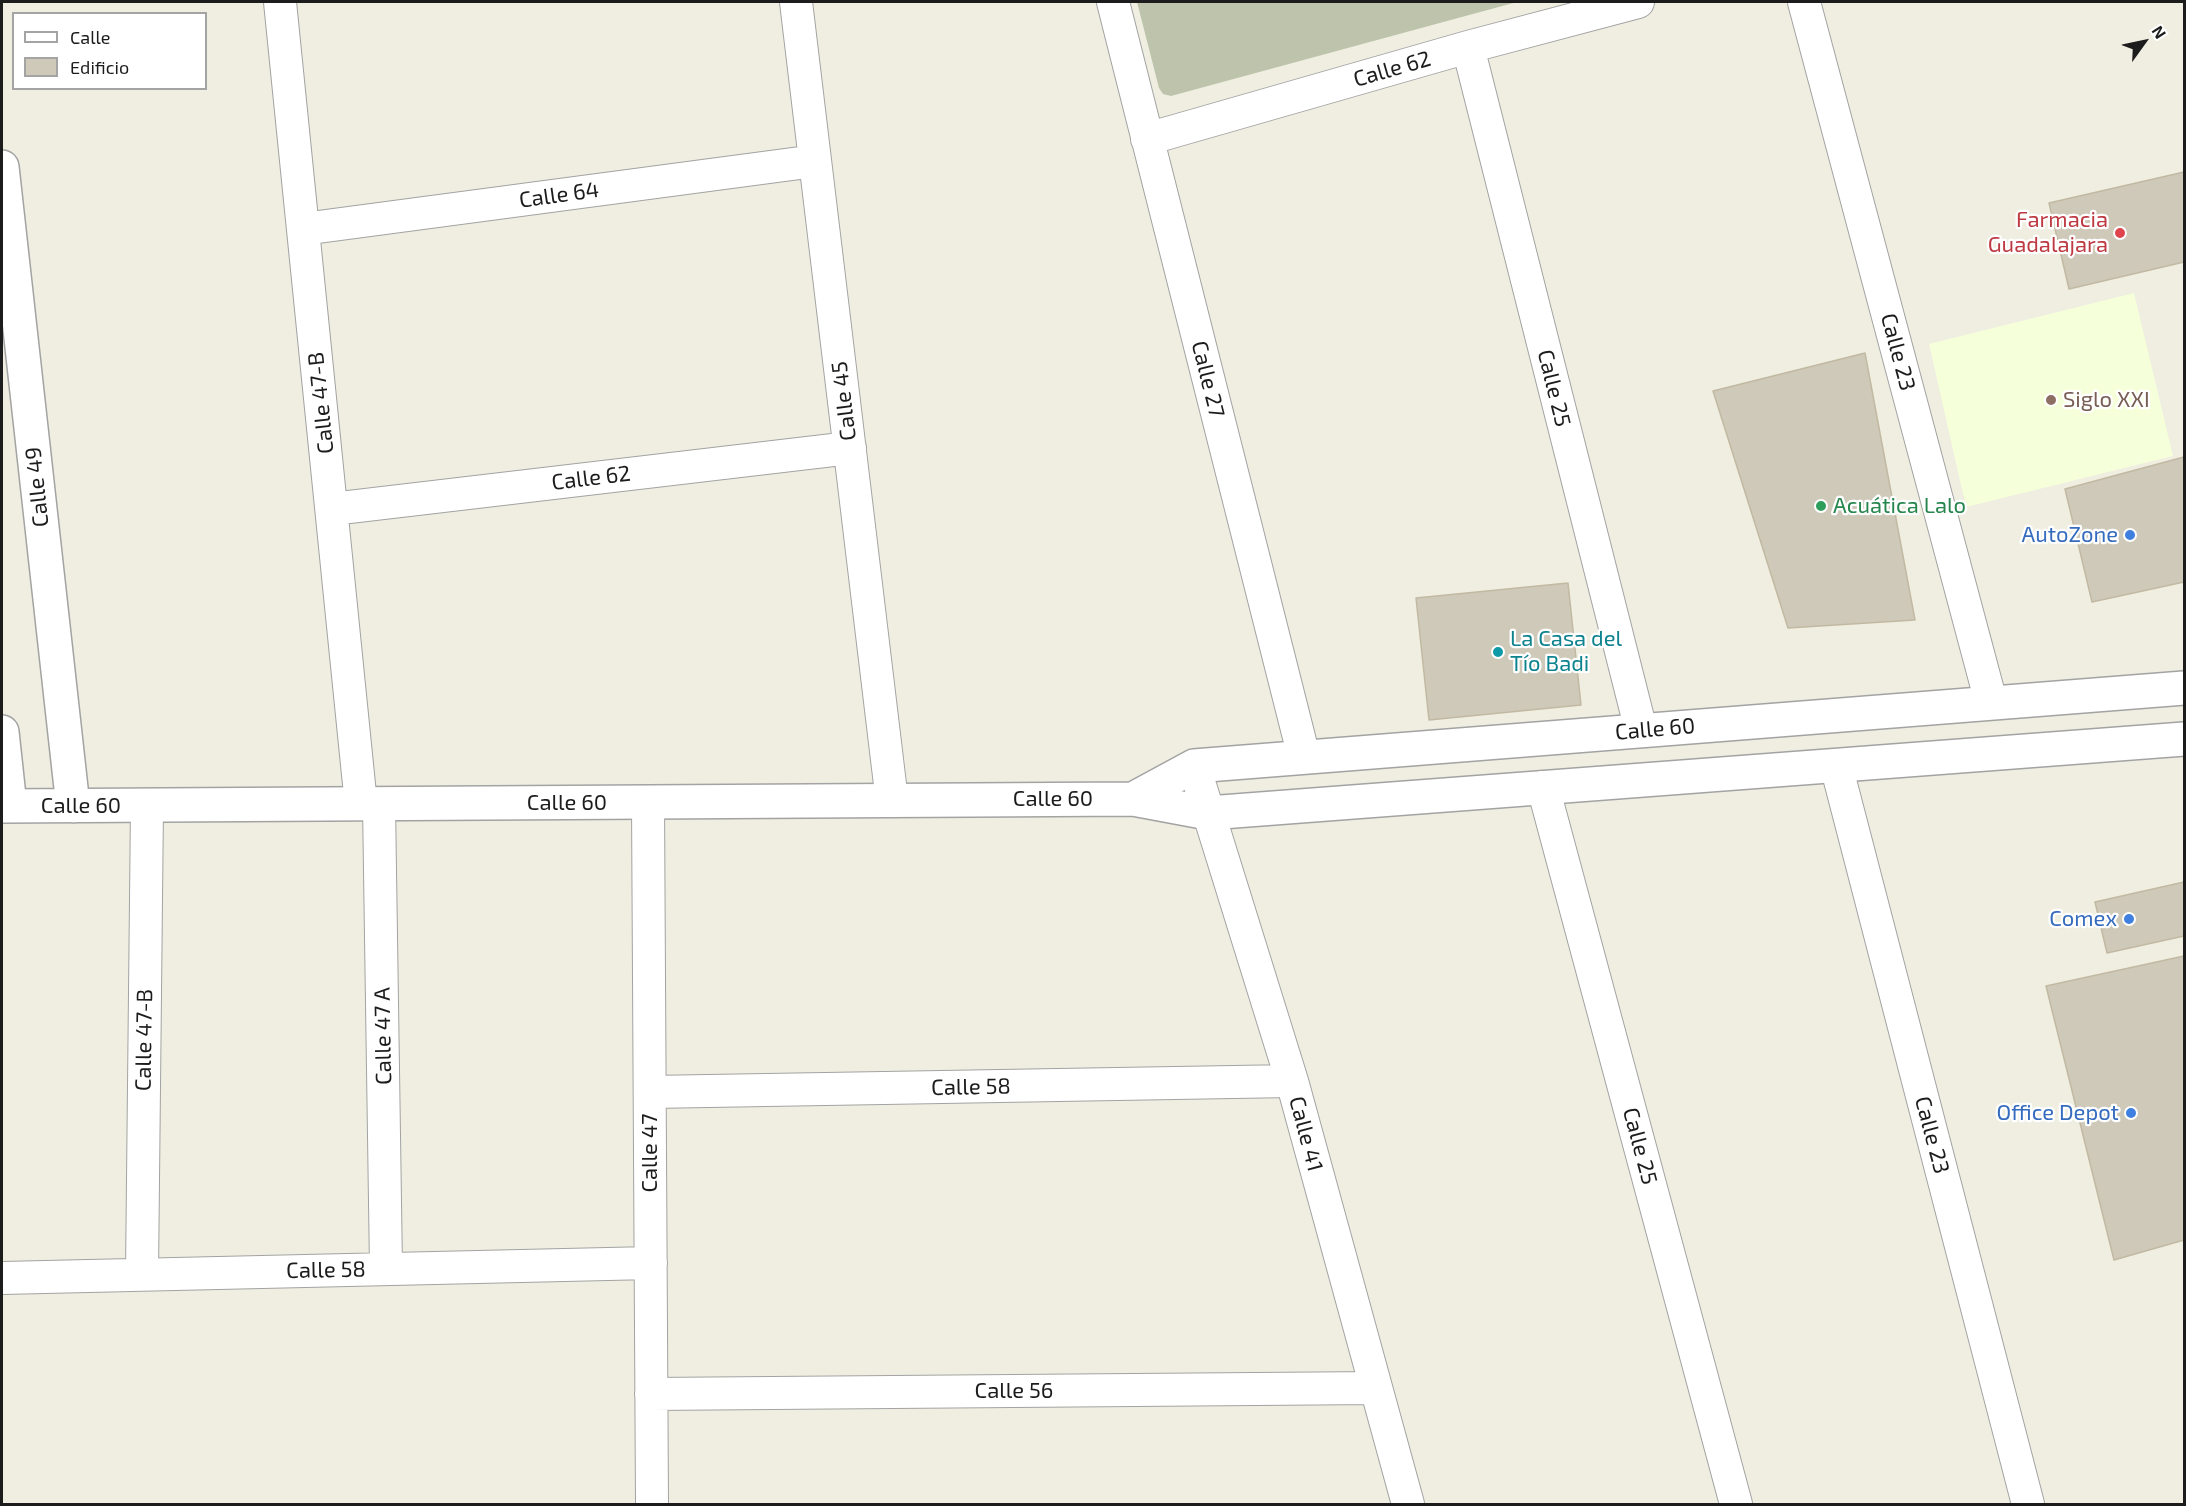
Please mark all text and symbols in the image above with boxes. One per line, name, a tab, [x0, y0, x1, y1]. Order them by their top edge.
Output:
legend	[12, 12, 207, 90]
north arrow	[2114, 12, 2174, 72]
text: N	[2148, 22, 2171, 42]
text: Calle	[70, 26, 111, 48]
street label: Calle 62	[1350, 45, 1434, 93]
text: Edificio	[70, 56, 129, 78]
street label: Calle 64	[517, 176, 601, 214]
place label: Farmacia Guadalajara	[1988, 207, 2108, 258]
marker: Farmacia Guadalajara	[2113, 226, 2127, 240]
street label: Calle 23	[1875, 310, 1921, 394]
street label: Calle 27	[1186, 338, 1230, 420]
street label: Calle 25	[1532, 347, 1576, 429]
street label: Calle 47-B	[303, 351, 339, 455]
street label: Calle 45	[826, 360, 862, 442]
place label: Siglo XXI	[2063, 387, 2150, 413]
marker: Siglo XXI	[2044, 393, 2058, 407]
street label: Calle 49	[20, 446, 54, 528]
street label: Calle 62	[550, 460, 632, 496]
place label: Acuática Lalo	[1833, 493, 1966, 519]
marker: Acuática Lalo	[1814, 499, 1828, 513]
place label: AutoZone	[2021, 522, 2118, 548]
marker: AutoZone	[2123, 528, 2137, 542]
place label: La Casa del Tío Badi	[1510, 626, 1622, 678]
marker: La Casa del Tío Badi	[1491, 645, 1505, 659]
street label: Calle 60	[1614, 712, 1696, 746]
street label: Calle 60	[1013, 786, 1093, 812]
street label: Calle 60	[527, 790, 607, 816]
street label: Calle 60	[41, 793, 121, 819]
place label: Comex	[2049, 906, 2117, 932]
marker: Comex	[2122, 912, 2136, 926]
street label: Calle 47 A	[369, 987, 397, 1085]
street label: Calle 47-B	[130, 989, 158, 1091]
street label: Calle 58	[931, 1073, 1011, 1101]
street label: Calle 23	[1909, 1093, 1955, 1177]
street label: Calle 41	[1283, 1094, 1329, 1174]
place label: Office Depot	[1997, 1100, 2119, 1126]
street label: Calle 25	[1617, 1105, 1663, 1187]
marker: Office Depot	[2124, 1106, 2138, 1120]
street label: Calle 47	[637, 1113, 663, 1193]
street label: Calle 58	[286, 1256, 366, 1284]
street label: Calle 56	[975, 1378, 1053, 1404]

